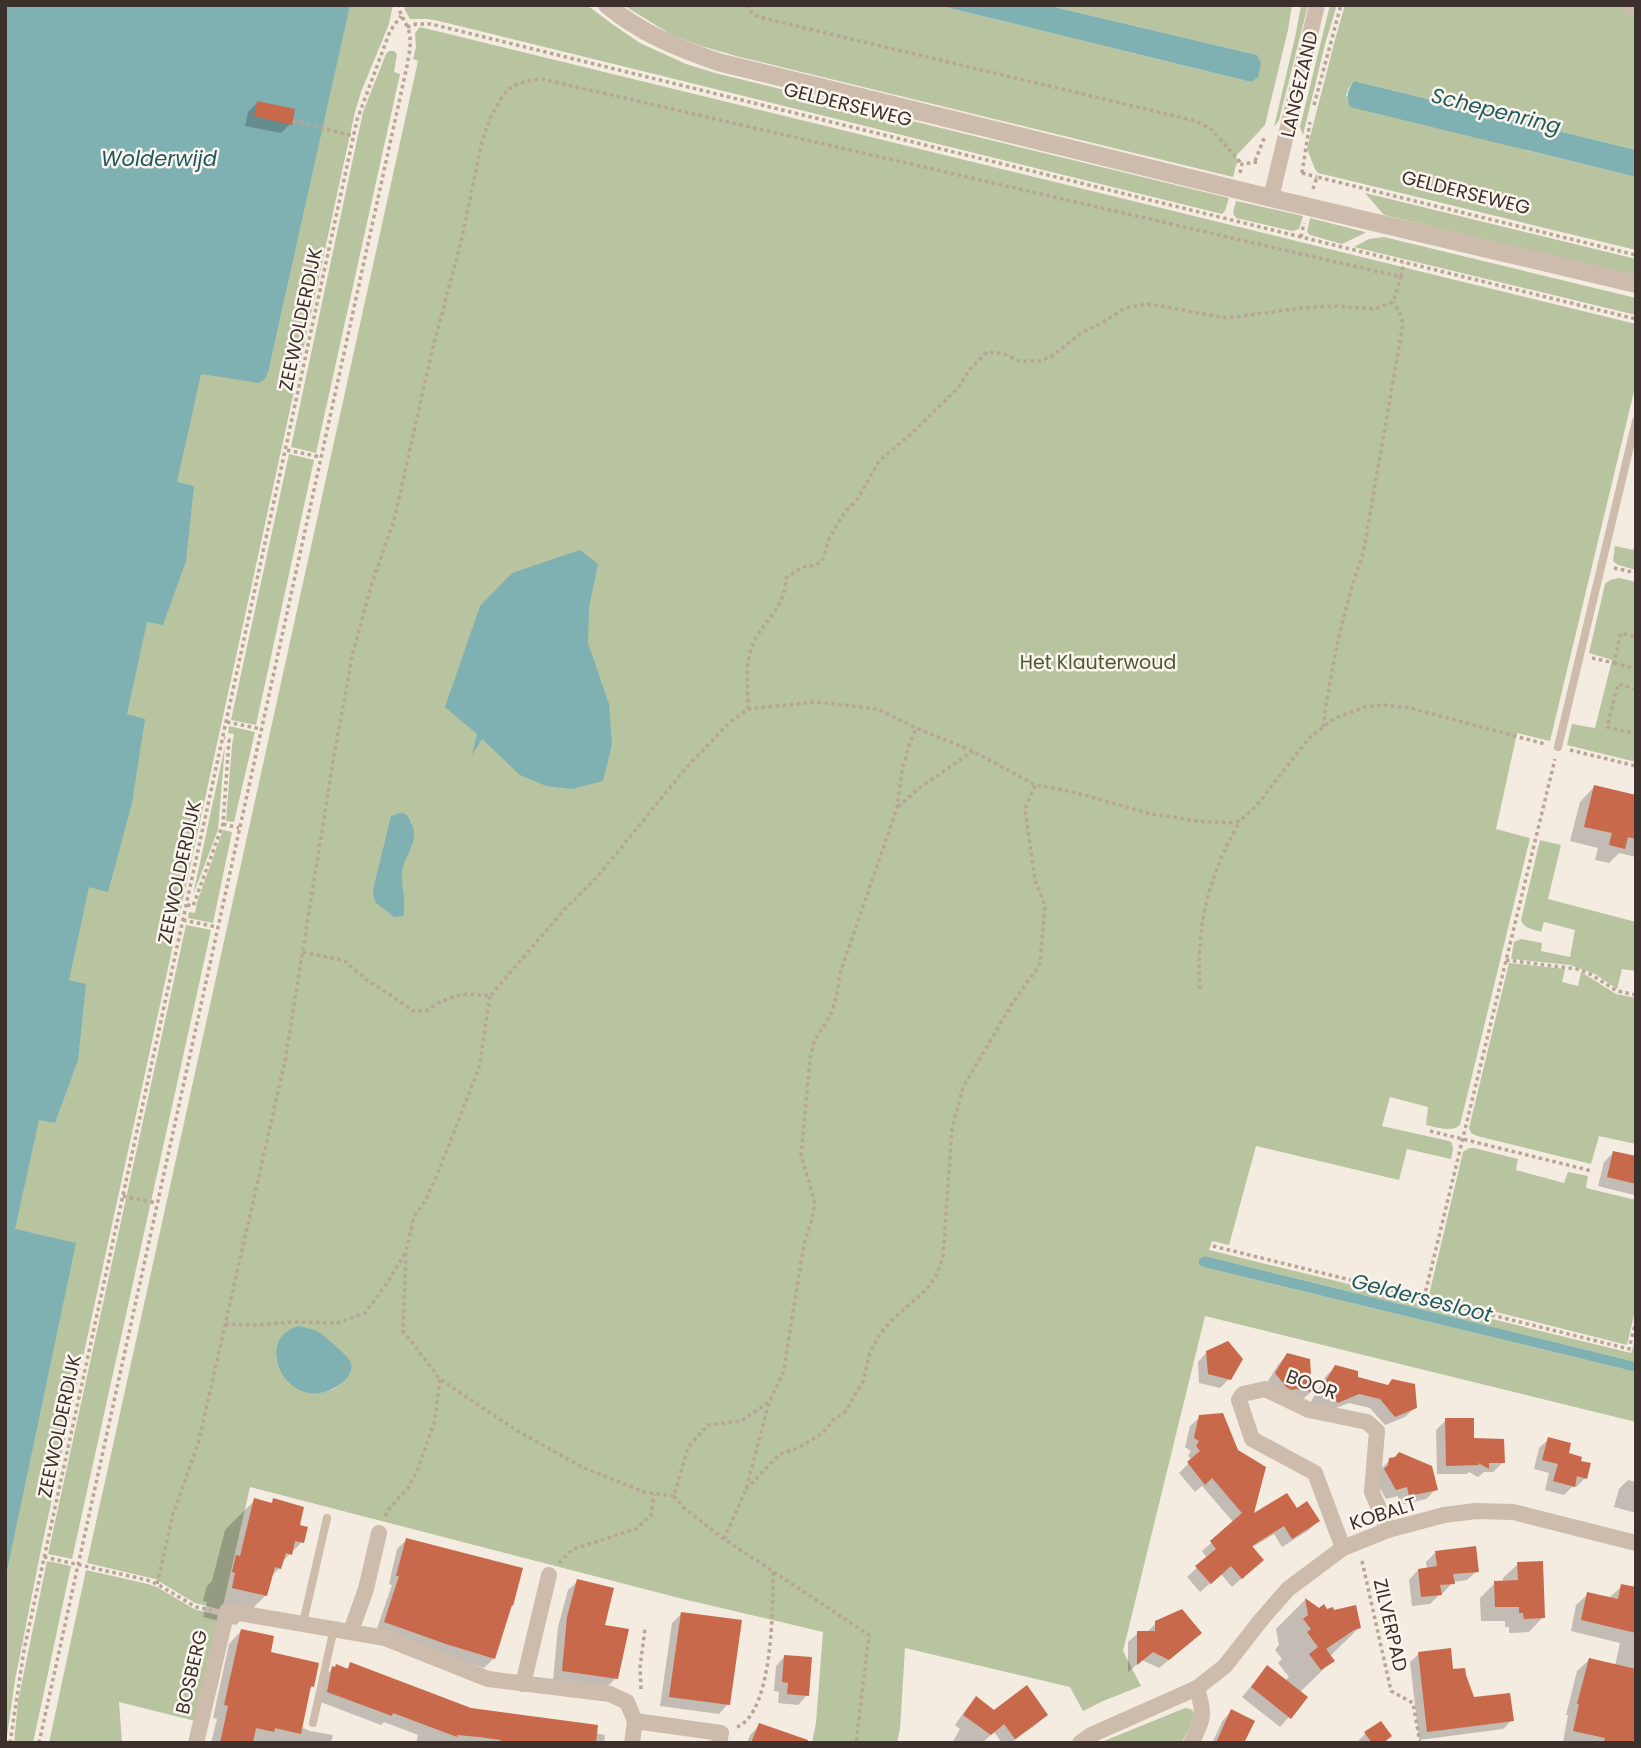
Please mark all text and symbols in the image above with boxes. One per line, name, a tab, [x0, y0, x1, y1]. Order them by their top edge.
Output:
street label: LANGEZAND	[1274, 28, 1325, 140]
street label: GELDERSEWEG	[781, 75, 915, 133]
water label: Schepenring	[1428, 80, 1564, 141]
water label: Wolderwijd	[101, 144, 218, 173]
street label: GELDERSEWEG	[1399, 163, 1533, 221]
street label: ZEEWOLDERDIJK	[272, 245, 329, 393]
park label: Het Klauterwoud	[1020, 649, 1176, 676]
street label: ZEEWOLDERDIJK	[151, 798, 208, 946]
water label: Geldersesloot	[1349, 1266, 1496, 1329]
street label: ZEEWOLDERDIJK	[31, 1352, 88, 1500]
street label: BOOR	[1282, 1363, 1341, 1406]
street label: KOBALT	[1346, 1490, 1420, 1537]
street label: ZILVERPAD	[1367, 1576, 1414, 1674]
street label: BOSBERG	[169, 1627, 214, 1717]

